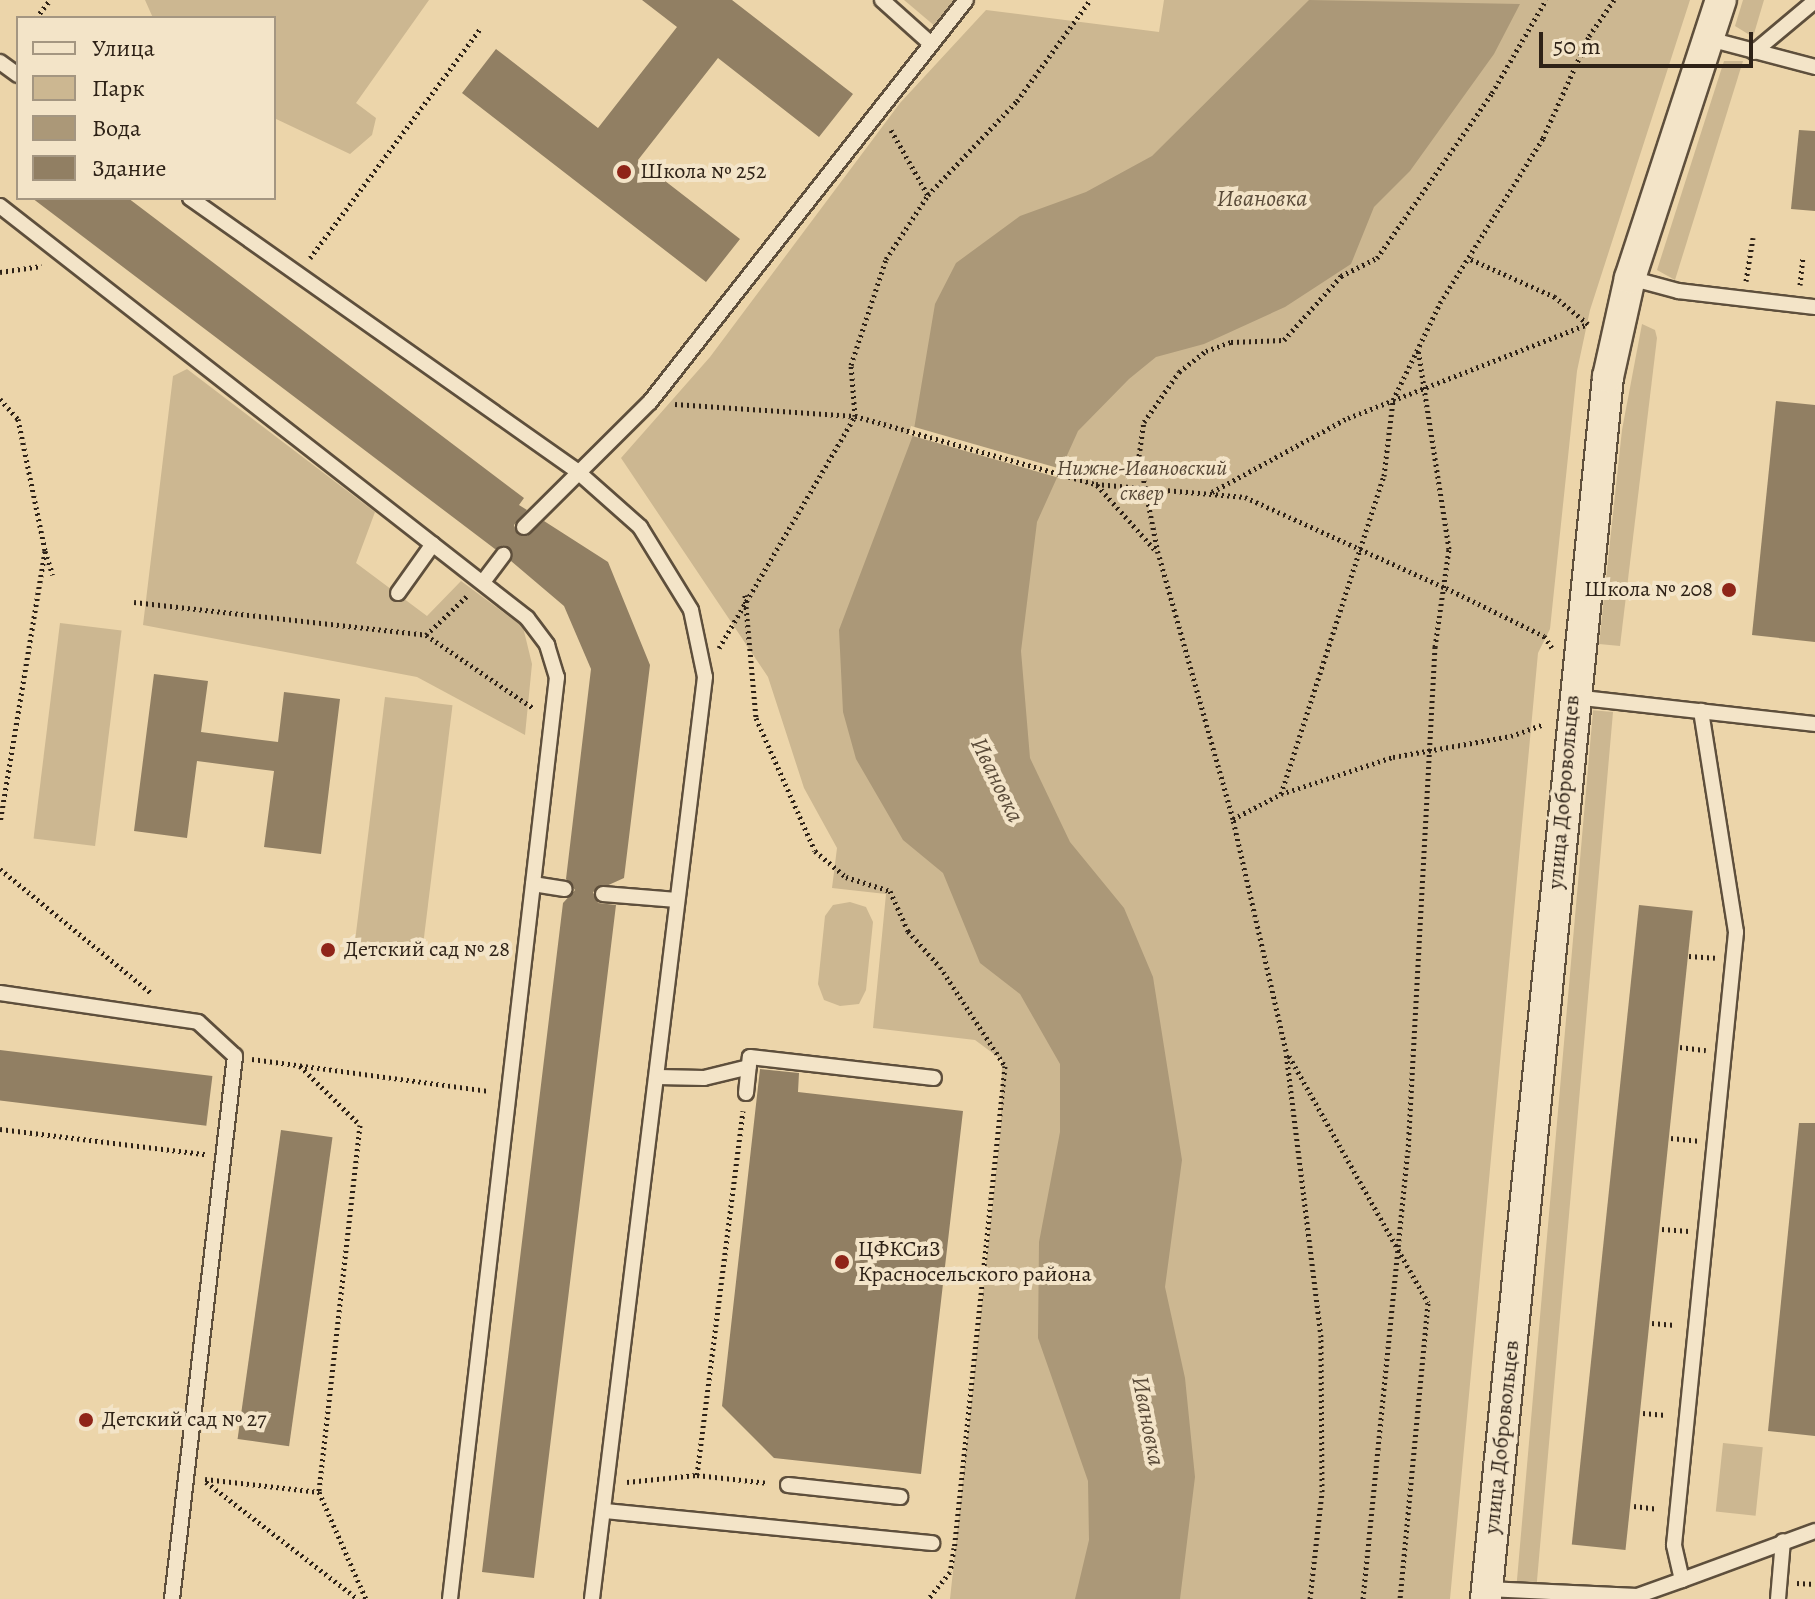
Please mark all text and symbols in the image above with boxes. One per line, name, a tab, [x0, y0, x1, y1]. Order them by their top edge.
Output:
legend	[16, 16, 276, 200]
scale bar	[1543, 16, 1757, 66]
text: 50 m	[1553, 30, 1601, 62]
text: Улица	[92, 32, 155, 64]
text: Парк	[92, 72, 145, 104]
text: Вода	[92, 112, 141, 144]
text: Здание	[92, 152, 167, 184]
place label: Школа № 252	[640, 159, 766, 185]
marker: Школа № 252	[615, 163, 633, 181]
water label: Ивановка	[1217, 185, 1307, 213]
park label: Нижне-Ивановский сквер	[1057, 455, 1227, 506]
place label: Школа № 208	[1584, 577, 1713, 603]
marker: Школа № 208	[1720, 581, 1738, 599]
street label: улица Добровольцев	[1542, 694, 1586, 890]
water label: Ивановка	[964, 733, 1030, 827]
place label: Детский сад № 28	[344, 937, 510, 963]
marker: Детский сад № 28	[319, 941, 337, 959]
place label: ЦФКСиЗ Красносельского района	[858, 1236, 1092, 1288]
marker: ЦФКСиЗ Красносельского района	[833, 1253, 851, 1271]
street label: улица Добровольцев	[1479, 1339, 1525, 1535]
water label: Ивановка	[1125, 1374, 1171, 1468]
place label: Детский сад № 27	[102, 1407, 267, 1433]
marker: Детский сад № 27	[77, 1411, 95, 1429]

